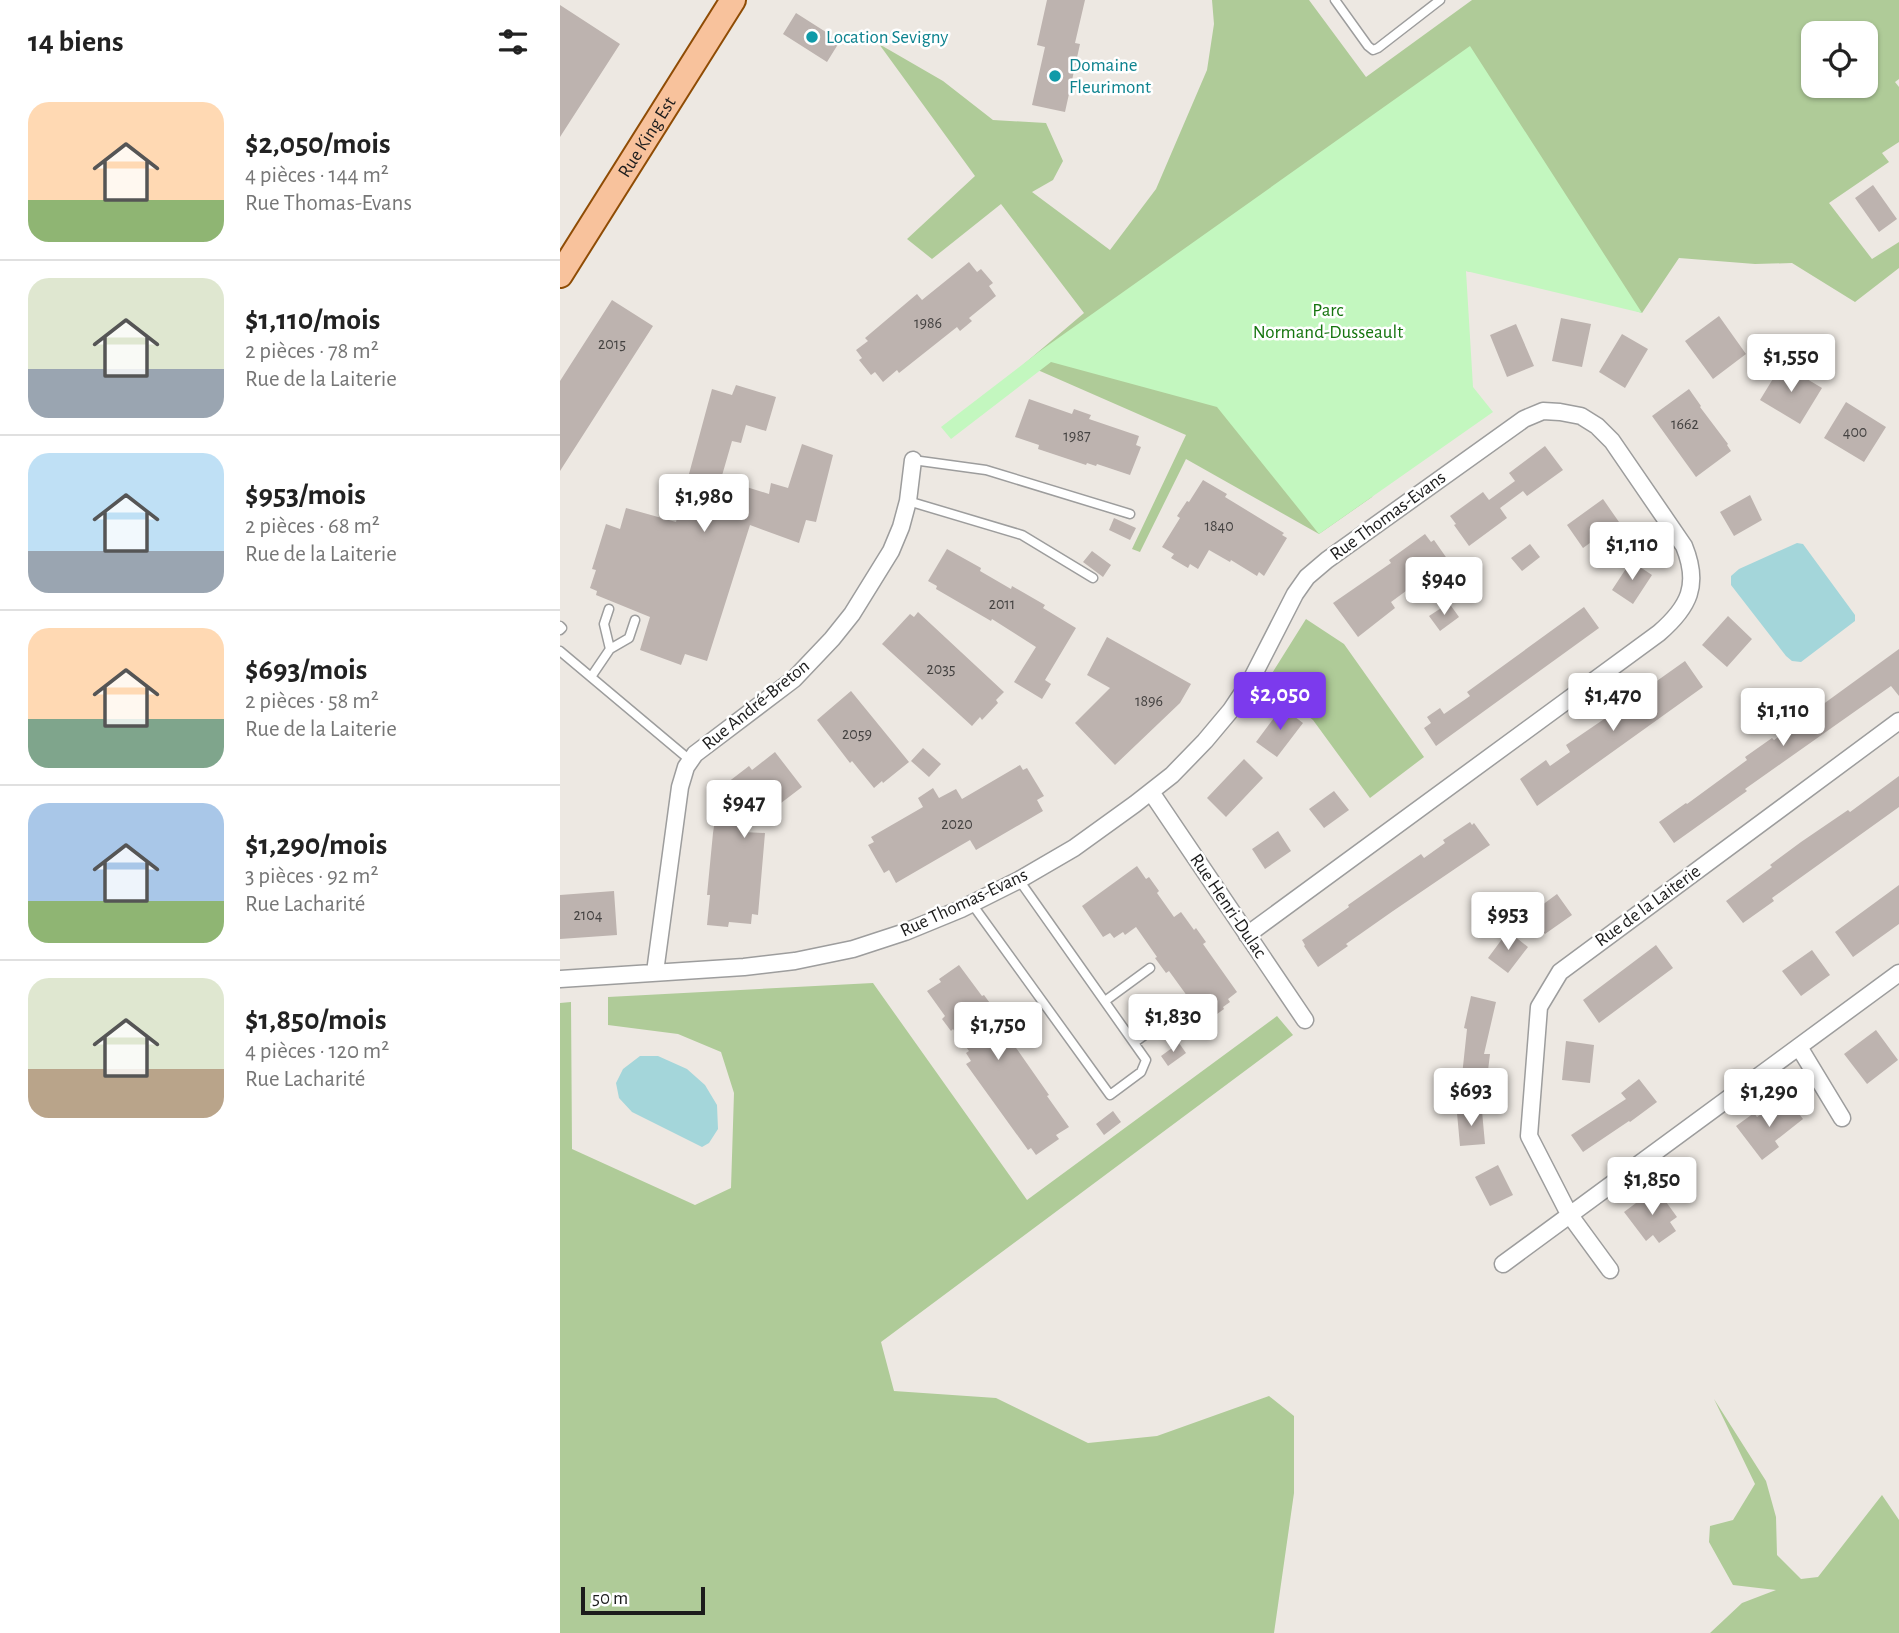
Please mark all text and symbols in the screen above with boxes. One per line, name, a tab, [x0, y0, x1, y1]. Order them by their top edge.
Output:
map controls	[1801, 21, 1878, 98]
button: locate	[1801, 21, 1878, 98]
icon: filters	[494, 23, 532, 61]
text: 14 biens	[28, 27, 124, 57]
place label: Location Sevigny	[826, 28, 948, 47]
marker: Location Sevigny	[804, 29, 820, 45]
place label: Domaine Fleurimont	[1069, 56, 1151, 97]
marker: Domaine Fleurimont	[1047, 68, 1063, 84]
street label: Rue King Est	[614, 93, 679, 181]
text: $2,050/mois	[245, 129, 391, 159]
icon: home	[84, 130, 168, 214]
text: 4 pièces · 144 m²	[245, 164, 389, 187]
text: Rue Thomas-Evans	[245, 192, 412, 215]
park label: Parc Normand-Dusseault	[1253, 301, 1403, 342]
text: $1,110/mois	[245, 305, 380, 335]
icon: home	[84, 306, 168, 390]
house number: 1986	[914, 315, 942, 331]
pin: $1,550	[1734, 334, 1848, 394]
house number: 2015	[598, 336, 626, 352]
text: 2 pièces · 78 m²	[245, 340, 379, 363]
text: $1,550	[1763, 345, 1819, 368]
text: Rue de la Laiterie	[245, 368, 397, 391]
house number: 1662	[1671, 416, 1699, 432]
house number: 400	[1843, 424, 1867, 440]
house number: 1987	[1063, 428, 1091, 444]
street label: Rue Thomas-Evans	[1327, 468, 1449, 564]
pin: $1,980	[647, 475, 761, 534]
text: $953/mois	[245, 480, 366, 510]
icon: home	[84, 481, 168, 565]
text: $1,980	[675, 485, 733, 508]
text: 2 pièces · 68 m²	[245, 515, 380, 538]
house number: 1840	[1204, 518, 1234, 534]
pin: $1,110	[1575, 522, 1689, 582]
text: $1,110	[1606, 533, 1658, 556]
text: Rue de la Laiterie	[245, 543, 397, 566]
pin: $940	[1403, 558, 1485, 617]
text: $940	[1421, 568, 1467, 591]
house number: 2011	[989, 596, 1015, 612]
text: $693/mois	[245, 655, 367, 685]
icon: home	[84, 656, 168, 740]
street label: Rue André-Breton	[699, 656, 813, 754]
house number: 2035	[926, 661, 956, 677]
pin: $2,050	[1223, 672, 1337, 732]
pin: $1,470	[1556, 674, 1670, 733]
text: $2,050	[1250, 683, 1310, 706]
text: $1,470	[1584, 684, 1642, 707]
pin: $1,110	[1726, 688, 1840, 748]
text: 2 pièces · 58 m²	[245, 690, 379, 713]
house number: 1896	[1135, 693, 1163, 709]
text: $1,110	[1757, 699, 1809, 722]
text: Rue de la Laiterie	[245, 718, 397, 741]
house number: 2059	[842, 726, 872, 742]
pin: $947	[703, 780, 785, 840]
text: $947	[723, 791, 765, 814]
house number: 2020	[941, 816, 973, 832]
text: $1,290/mois	[245, 830, 387, 860]
icon: home	[84, 831, 168, 915]
street label: Rue Henri-Dulac	[1186, 850, 1270, 962]
street label: Rue de la Laiterie	[1592, 861, 1704, 951]
text: 3 pièces · 92 m²	[245, 865, 378, 888]
street label: Rue Thomas-Evans	[898, 865, 1030, 941]
pin: $953	[1467, 892, 1549, 952]
text: Rue Lacharité	[245, 893, 365, 916]
text: $953	[1487, 903, 1529, 926]
house number: 2104	[574, 907, 603, 923]
pin: $1,830	[1116, 995, 1230, 1054]
pin: $1,750	[941, 1002, 1055, 1062]
text: $1,850/mois	[245, 1005, 386, 1035]
text: $1,830	[1144, 1005, 1202, 1028]
icon: home	[84, 1006, 168, 1090]
text: $1,750	[970, 1013, 1026, 1036]
text: 4 pièces · 120 m²	[245, 1040, 389, 1063]
text: Rue Lacharité	[245, 1068, 365, 1091]
pin: $693	[1430, 1068, 1512, 1128]
pin: $1,290	[1712, 1070, 1826, 1129]
text: $693	[1450, 1079, 1492, 1102]
text: $1,290	[1740, 1080, 1798, 1103]
pin: $1,850	[1595, 1158, 1709, 1217]
text: $1,850	[1623, 1168, 1681, 1191]
scale bar	[581, 1584, 705, 1616]
text: 50 m	[592, 1589, 628, 1608]

